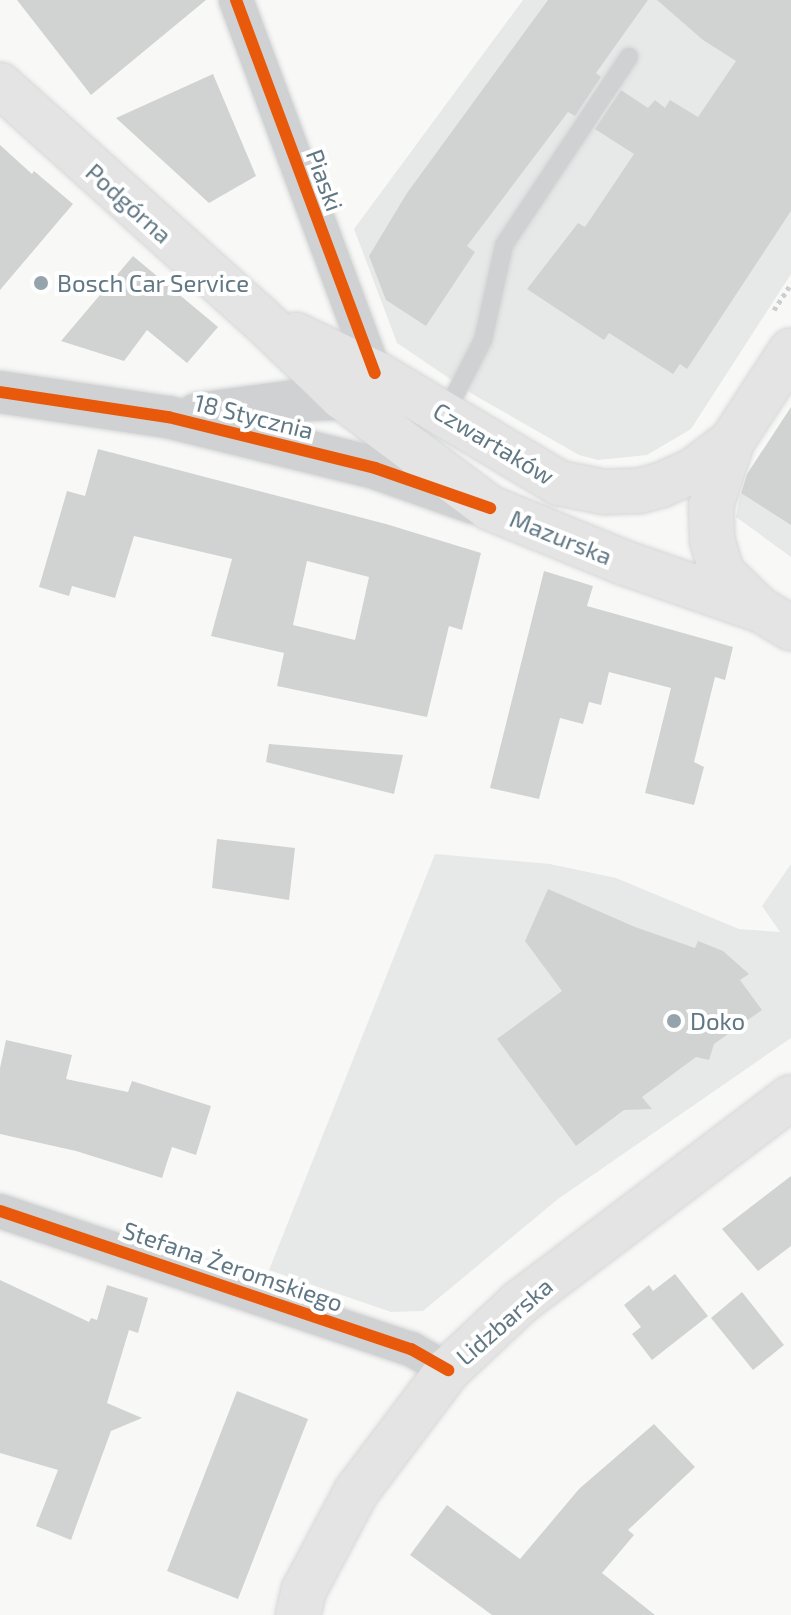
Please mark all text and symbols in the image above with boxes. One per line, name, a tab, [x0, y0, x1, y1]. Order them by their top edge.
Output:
street label: Piaski	[301, 145, 349, 215]
street label: Podgórna	[80, 157, 178, 249]
place label: Bosch Car Service	[57, 269, 250, 297]
marker: Bosch Car Service	[32, 274, 50, 292]
street label: 18 Stycznia	[192, 387, 316, 445]
street label: Czwartaków	[428, 396, 560, 490]
street label: Mazurska	[506, 504, 616, 570]
place label: Doko	[690, 1007, 745, 1035]
marker: Doko	[665, 1012, 683, 1030]
street label: Stefana Żeromskiego	[119, 1215, 347, 1317]
street label: Lidzbarska	[450, 1271, 558, 1371]

